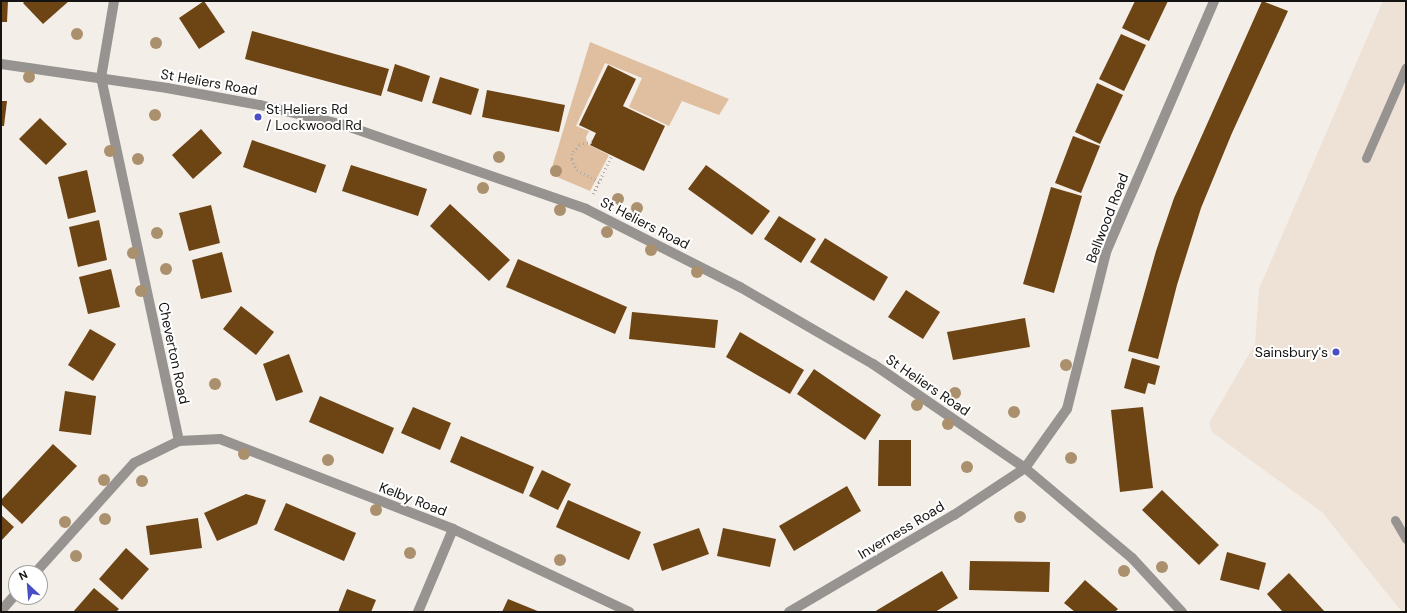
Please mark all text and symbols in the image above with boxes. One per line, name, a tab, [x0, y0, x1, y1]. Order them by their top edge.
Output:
street label: St Heliers Road	[159, 65, 259, 99]
place label: St Heliers Rd / Lockwood Rd	[266, 101, 362, 134]
marker: St Heliers Rd / Lockwood Rd	[253, 112, 263, 122]
street label: Bellwood Road	[1082, 171, 1132, 265]
street label: St Heliers Road	[598, 193, 692, 253]
street label: Cheverton Road	[155, 300, 193, 406]
place label: Sainsbury's	[1255, 344, 1328, 360]
marker: Sainsbury's	[1331, 347, 1341, 357]
street label: St Heliers Road	[883, 351, 973, 419]
street label: Kelby Road	[377, 478, 449, 520]
street label: Inverness Road	[855, 498, 947, 562]
north arrow	[8, 565, 48, 605]
text: N	[17, 567, 30, 583]

